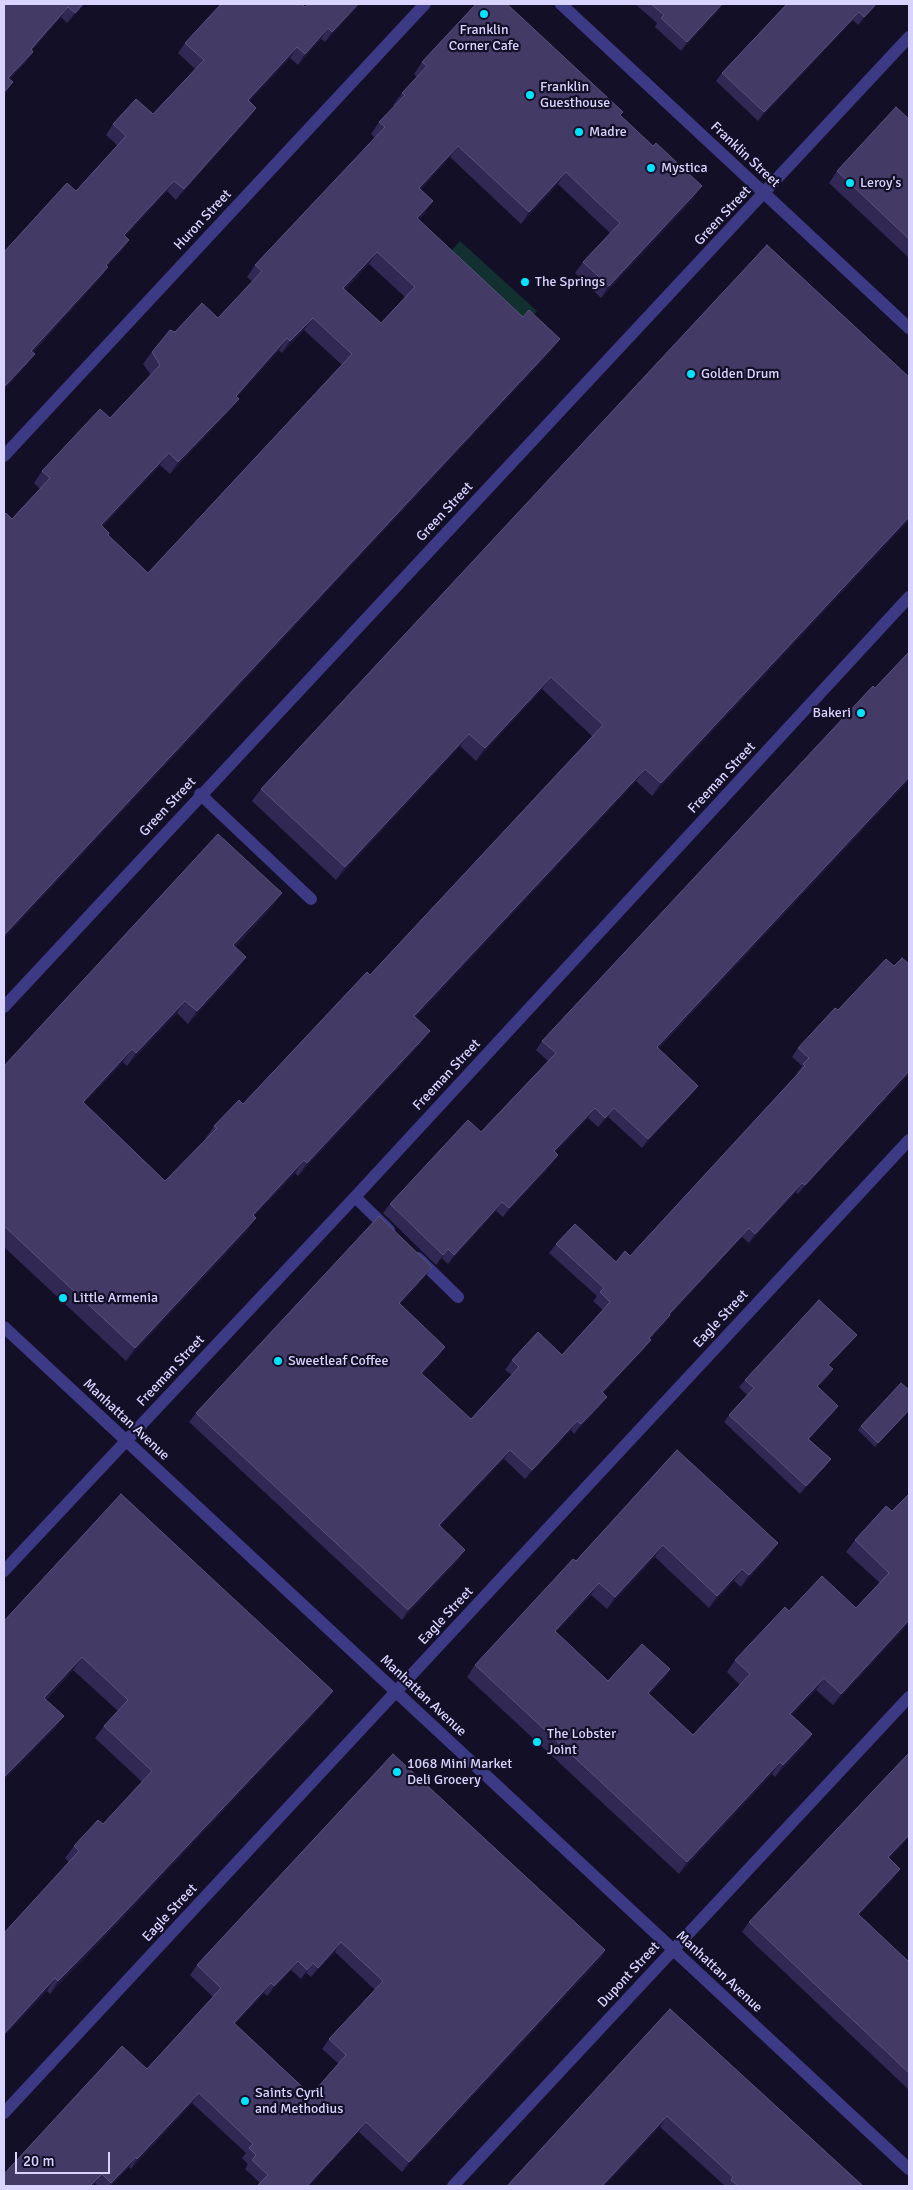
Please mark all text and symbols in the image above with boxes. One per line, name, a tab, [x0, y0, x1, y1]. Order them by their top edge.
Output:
marker: Franklin Corner Cafe	[478, 8, 490, 20]
place label: Franklin Corner Cafe	[449, 22, 519, 54]
place label: Franklin Guesthouse	[540, 79, 610, 111]
marker: Franklin Guesthouse	[524, 89, 536, 101]
street label: Franklin Street	[707, 119, 783, 191]
place label: Madre	[589, 124, 627, 140]
marker: Madre	[573, 126, 585, 138]
place label: Mystica	[661, 160, 707, 176]
marker: Mystica	[645, 162, 657, 174]
place label: Leroy's	[860, 175, 901, 191]
marker: Leroy's	[844, 177, 856, 189]
street label: Green Street	[691, 183, 755, 249]
street label: Huron Street	[171, 186, 235, 254]
place label: The Springs	[535, 274, 605, 290]
marker: The Springs	[519, 276, 531, 288]
place label: Golden Drum	[701, 366, 779, 382]
marker: Golden Drum	[685, 368, 697, 380]
street label: Green Street	[413, 479, 477, 545]
place label: Bakeri	[812, 705, 851, 721]
marker: Bakeri	[855, 707, 867, 719]
street label: Freeman Street	[685, 739, 759, 817]
street label: Green Street	[136, 774, 200, 840]
street label: Freeman Street	[410, 1036, 484, 1114]
street label: Eagle Street	[690, 1287, 752, 1351]
place label: Little Armenia	[73, 1290, 158, 1306]
marker: Little Armenia	[57, 1292, 69, 1304]
street label: Freeman Street	[134, 1332, 208, 1410]
place label: Sweetleaf Coffee	[288, 1353, 389, 1369]
marker: Sweetleaf Coffee	[272, 1355, 284, 1367]
street label: Manhattan Avenue	[79, 1376, 173, 1464]
street label: Eagle Street	[415, 1584, 477, 1648]
street label: Manhattan Avenue	[376, 1652, 470, 1740]
place label: The Lobster Joint	[547, 1726, 616, 1758]
marker: The Lobster Joint	[531, 1736, 543, 1748]
place label: 1068 Mini Market Deli Grocery	[407, 1756, 512, 1788]
marker: 1068 Mini Market Deli Grocery	[391, 1766, 403, 1778]
street label: Eagle Street	[139, 1881, 201, 1945]
street label: Manhattan Avenue	[672, 1928, 766, 2016]
street label: Dupont Street	[594, 1939, 664, 2011]
place label: Saints Cyril and Methodius	[255, 2085, 343, 2118]
marker: Saints Cyril and Methodius	[239, 2095, 251, 2107]
scale bar	[18, 2142, 112, 2174]
text: 20 m	[23, 2152, 54, 2170]

